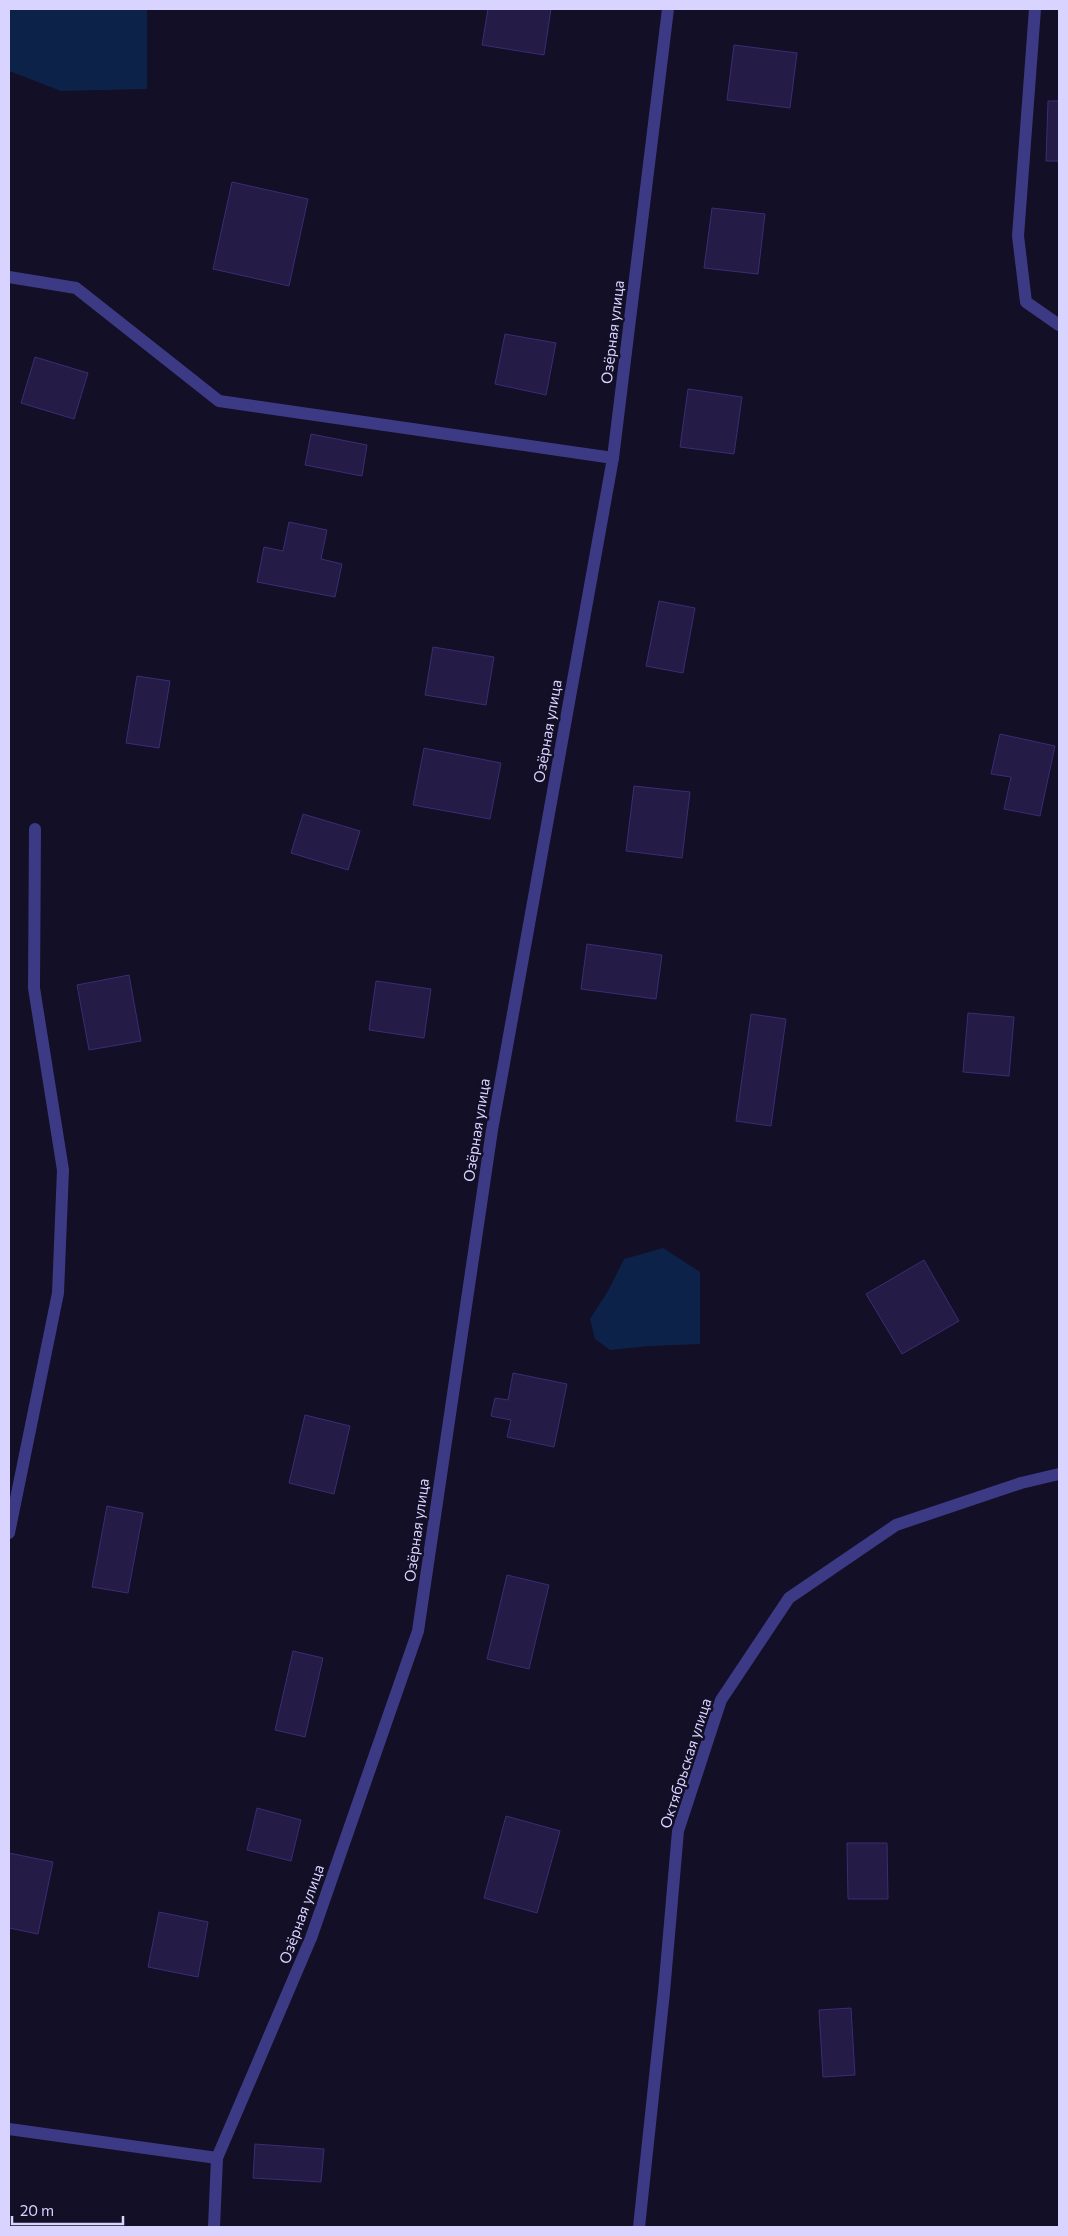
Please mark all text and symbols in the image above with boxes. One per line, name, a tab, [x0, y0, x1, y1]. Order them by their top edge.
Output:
street label: Озёрная улица	[597, 279, 627, 385]
street label: Озёрная улица	[529, 678, 565, 784]
street label: Озёрная улица	[459, 1077, 493, 1183]
street label: Озёрная улица	[400, 1477, 432, 1583]
street label: Октябрьская улица	[655, 1696, 715, 1830]
street label: Озёрная улица	[275, 1862, 327, 1966]
scale bar	[12, 2194, 124, 2226]
text: 20 m	[20, 2201, 54, 2219]

